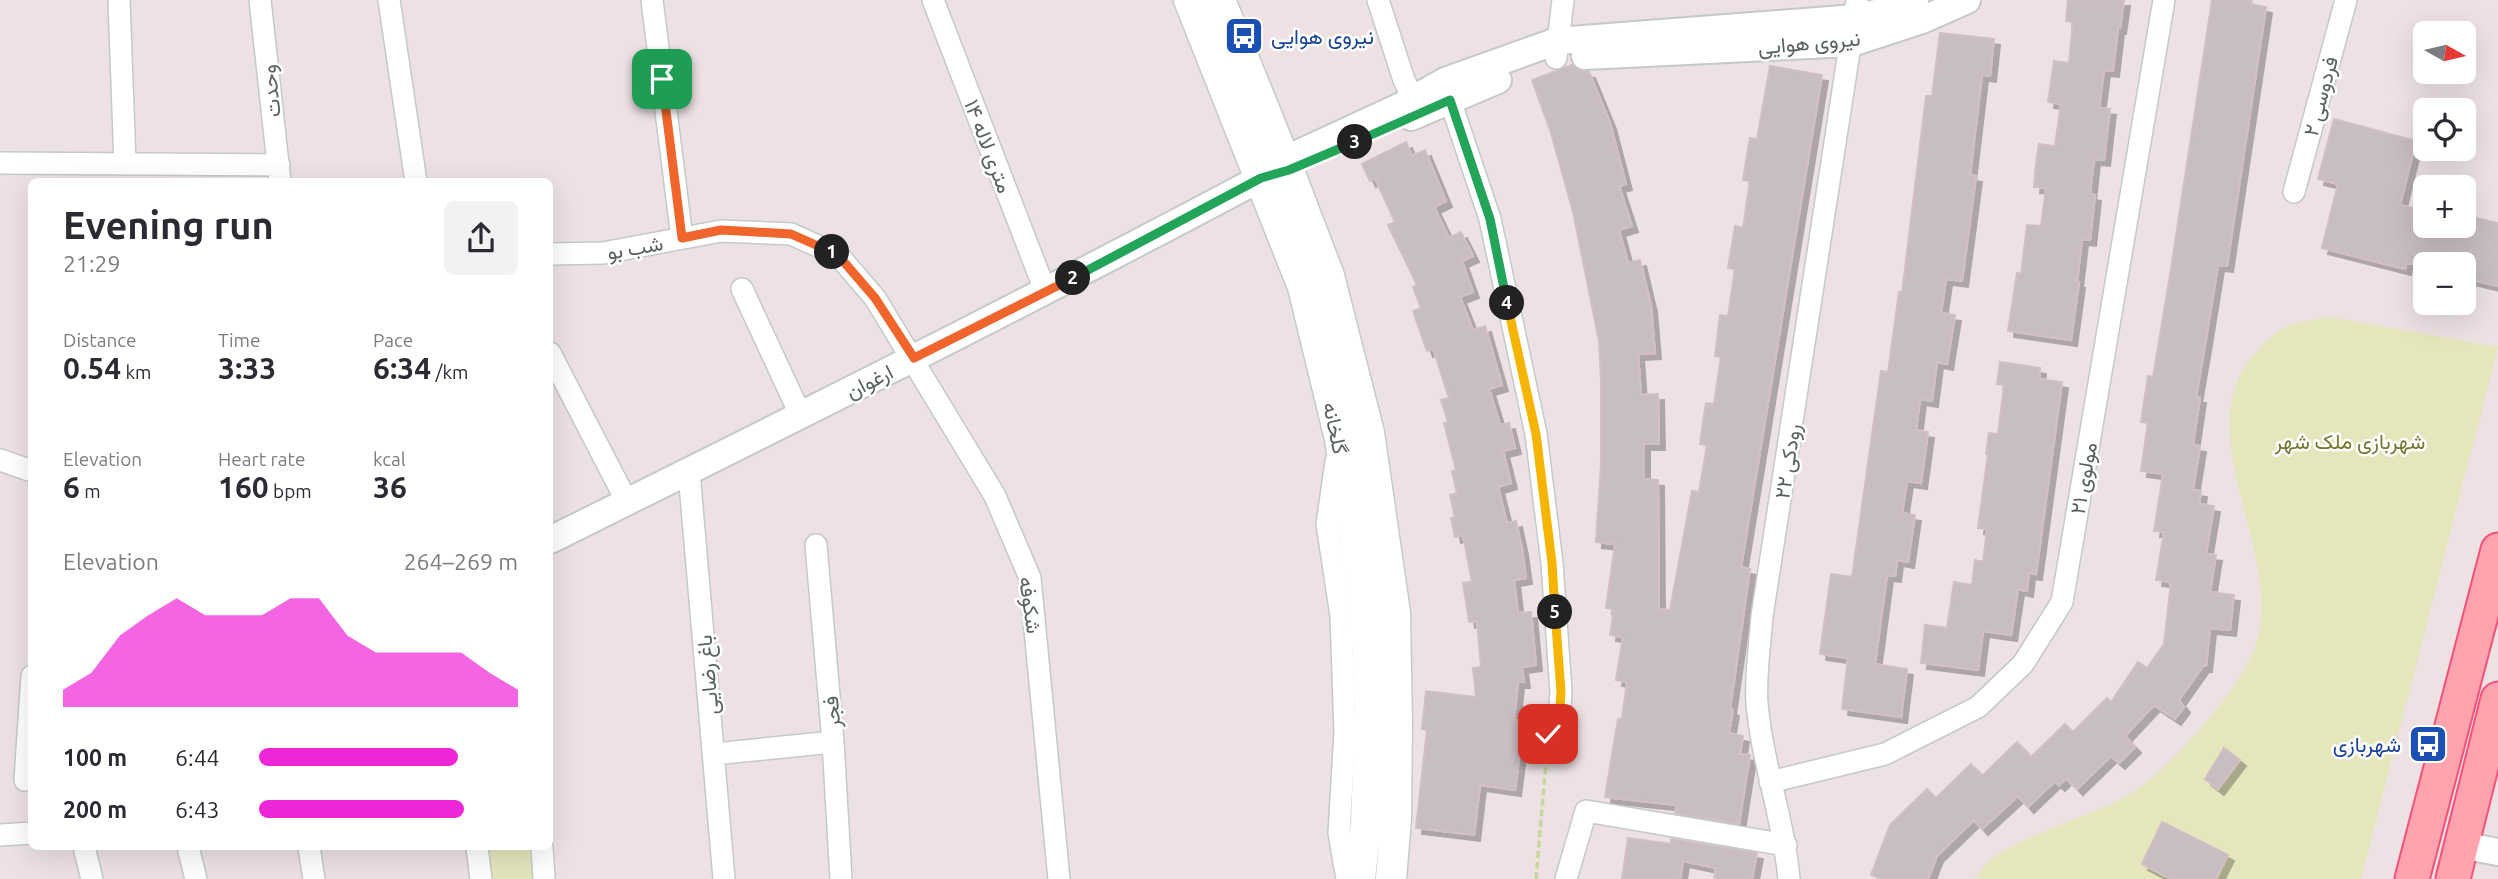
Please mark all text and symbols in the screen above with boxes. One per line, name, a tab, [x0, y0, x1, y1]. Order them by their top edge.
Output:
bus stop icon: نیروی هوایی	[1223, 15, 1265, 57]
north arrow	[2413, 21, 2476, 84]
map controls	[2413, 21, 2476, 315]
place label: نیروی هوایی	[1271, 24, 1374, 50]
street label: نیروی هوایی	[1757, 26, 1861, 60]
pin	[632, 49, 692, 109]
street label: فردوسی ۲	[2298, 54, 2344, 139]
icon: arrive	[643, 60, 681, 98]
street label: وحدت	[255, 63, 287, 119]
street label: ۱۴ متری لاله	[958, 96, 1018, 197]
button: locate	[2413, 98, 2476, 161]
pin: 3	[1338, 124, 1372, 160]
text: 3	[1349, 130, 1360, 152]
button: +	[2413, 175, 2476, 238]
button: share	[444, 201, 518, 275]
text: Evening run	[63, 204, 274, 246]
street label: شب بو	[605, 230, 665, 266]
pin: 1	[814, 234, 850, 270]
text: 1	[826, 240, 837, 262]
text: 21:29	[63, 251, 121, 276]
button: −	[2413, 252, 2476, 315]
pin: 2	[1056, 260, 1090, 296]
text: 2	[1067, 266, 1078, 288]
pin: 4	[1490, 286, 1524, 320]
text: 4	[1501, 291, 1512, 313]
text: Distance	[63, 329, 137, 351]
text: Time	[218, 329, 260, 351]
text: Pace	[373, 329, 413, 351]
text: 0.54	[63, 351, 121, 385]
text: 3:33	[218, 351, 276, 385]
text: 6:34	[373, 351, 431, 385]
street label: ارغوان	[841, 359, 898, 405]
text: km	[121, 361, 151, 383]
text: /km	[431, 361, 469, 383]
street label: گلخانه	[1319, 400, 1353, 456]
street label: رودکی ۲۲	[1769, 422, 1807, 501]
park label: شهربازی ملک شهر	[2274, 429, 2425, 455]
street label: مولوی ۲۱	[2065, 440, 2103, 516]
text: Elevation	[63, 448, 142, 470]
text: Heart rate	[218, 448, 305, 470]
text: kcal	[373, 448, 406, 470]
text: 6	[63, 470, 80, 504]
text: 160	[218, 470, 269, 504]
text: 36	[373, 470, 407, 504]
text: m	[80, 480, 101, 502]
text: bpm	[269, 480, 312, 502]
text: Elevation	[63, 549, 159, 574]
text: 264–269 m	[404, 549, 518, 574]
street label: شکوفه	[1013, 575, 1047, 635]
pin: 5	[1538, 594, 1572, 630]
text: 5	[1549, 600, 1560, 622]
street label: باغ رضایی	[692, 634, 725, 716]
street label: فجر	[818, 695, 846, 730]
pin	[1518, 704, 1578, 764]
icon: check	[1529, 715, 1567, 753]
bus stop icon: شهربازی	[2407, 723, 2449, 765]
place label: شهربازی	[2333, 732, 2401, 758]
text: 100 m	[63, 745, 127, 770]
text: 6:44	[175, 745, 220, 770]
text: 200 m	[63, 797, 127, 822]
text: 6:43	[175, 797, 220, 822]

